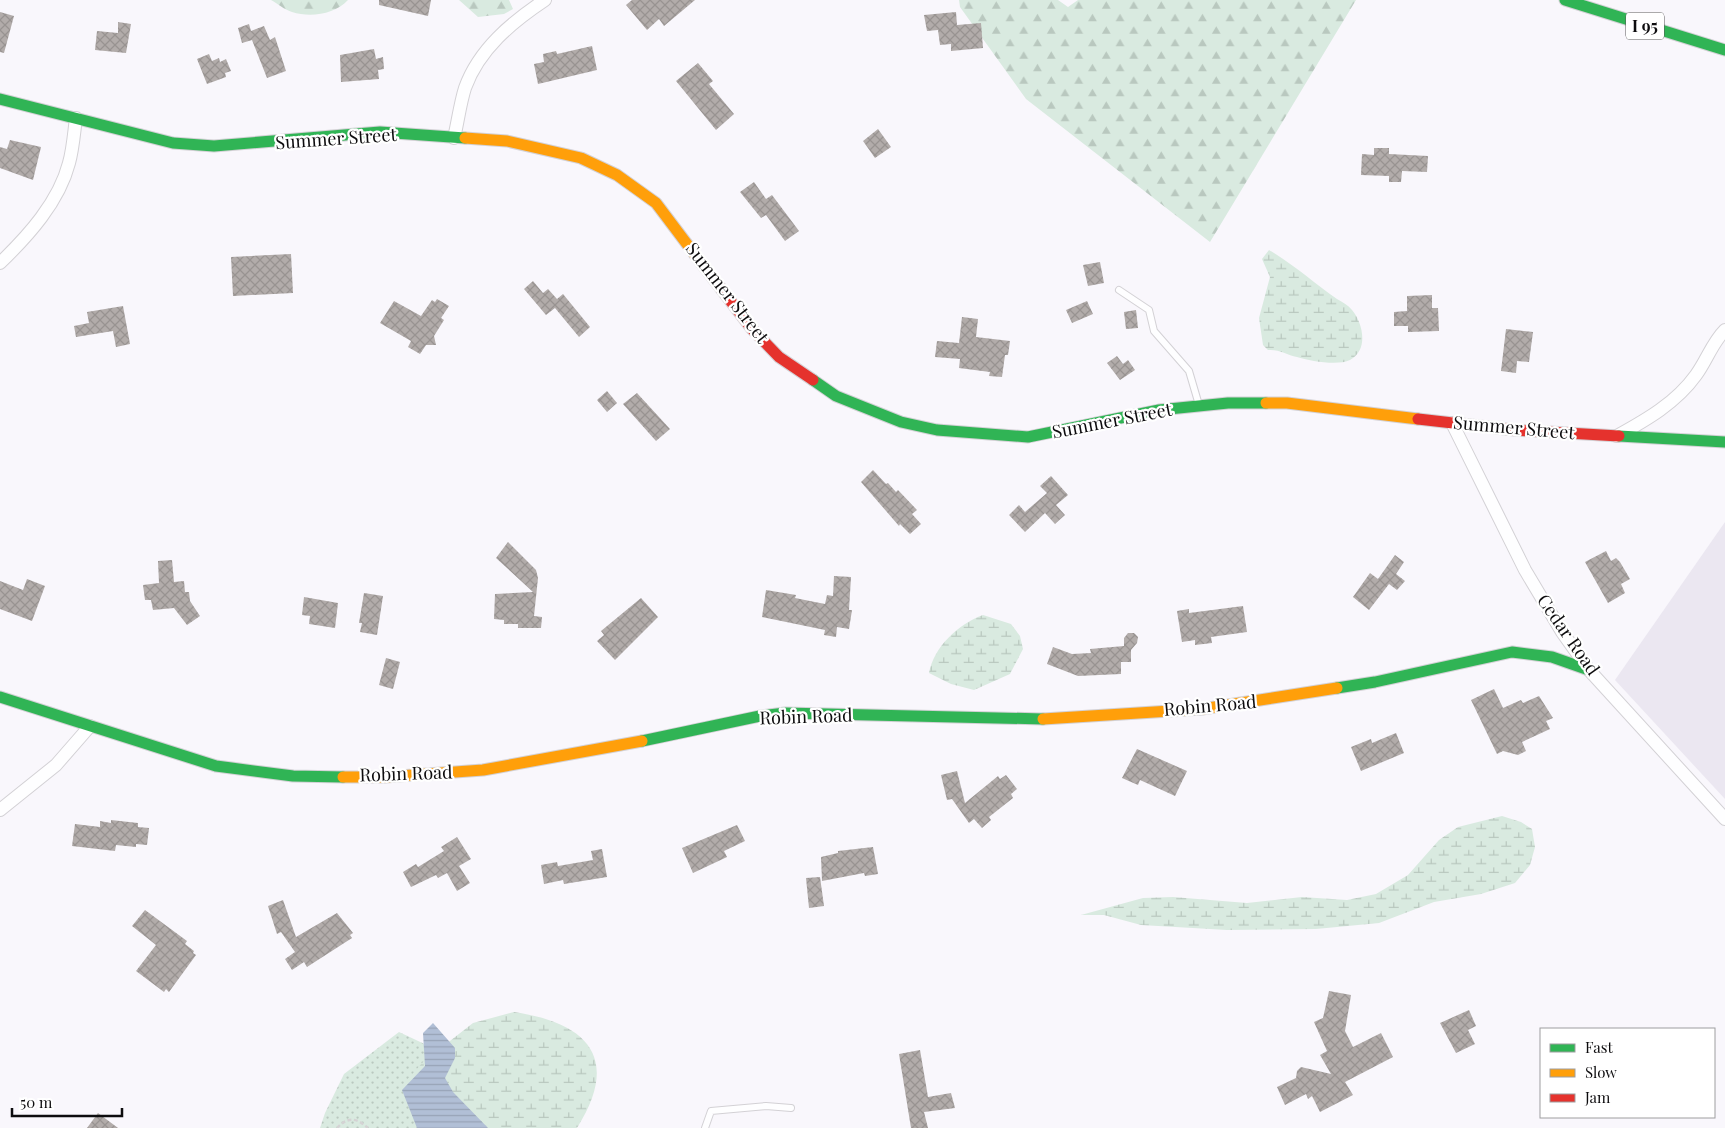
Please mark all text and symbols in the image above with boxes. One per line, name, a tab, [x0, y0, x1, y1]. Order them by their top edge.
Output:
road number: I 95	[1626, 12, 1664, 40]
street label: Summer Street	[274, 122, 398, 154]
street label: Summer Street	[681, 237, 775, 348]
street label: Summer Street	[1050, 397, 1174, 443]
street label: Summer Street	[1452, 410, 1576, 444]
street label: Cedar Road	[1532, 589, 1606, 680]
street label: Robin Road	[1162, 689, 1258, 721]
street label: Robin Road	[759, 702, 853, 730]
street label: Robin Road	[359, 759, 453, 787]
legend	[1540, 1028, 1715, 1118]
text: Fast	[1585, 1037, 1614, 1057]
text: Slow	[1585, 1062, 1617, 1082]
scale bar	[12, 1086, 122, 1118]
text: Jam	[1584, 1087, 1611, 1107]
text: 50 m	[20, 1092, 53, 1112]

